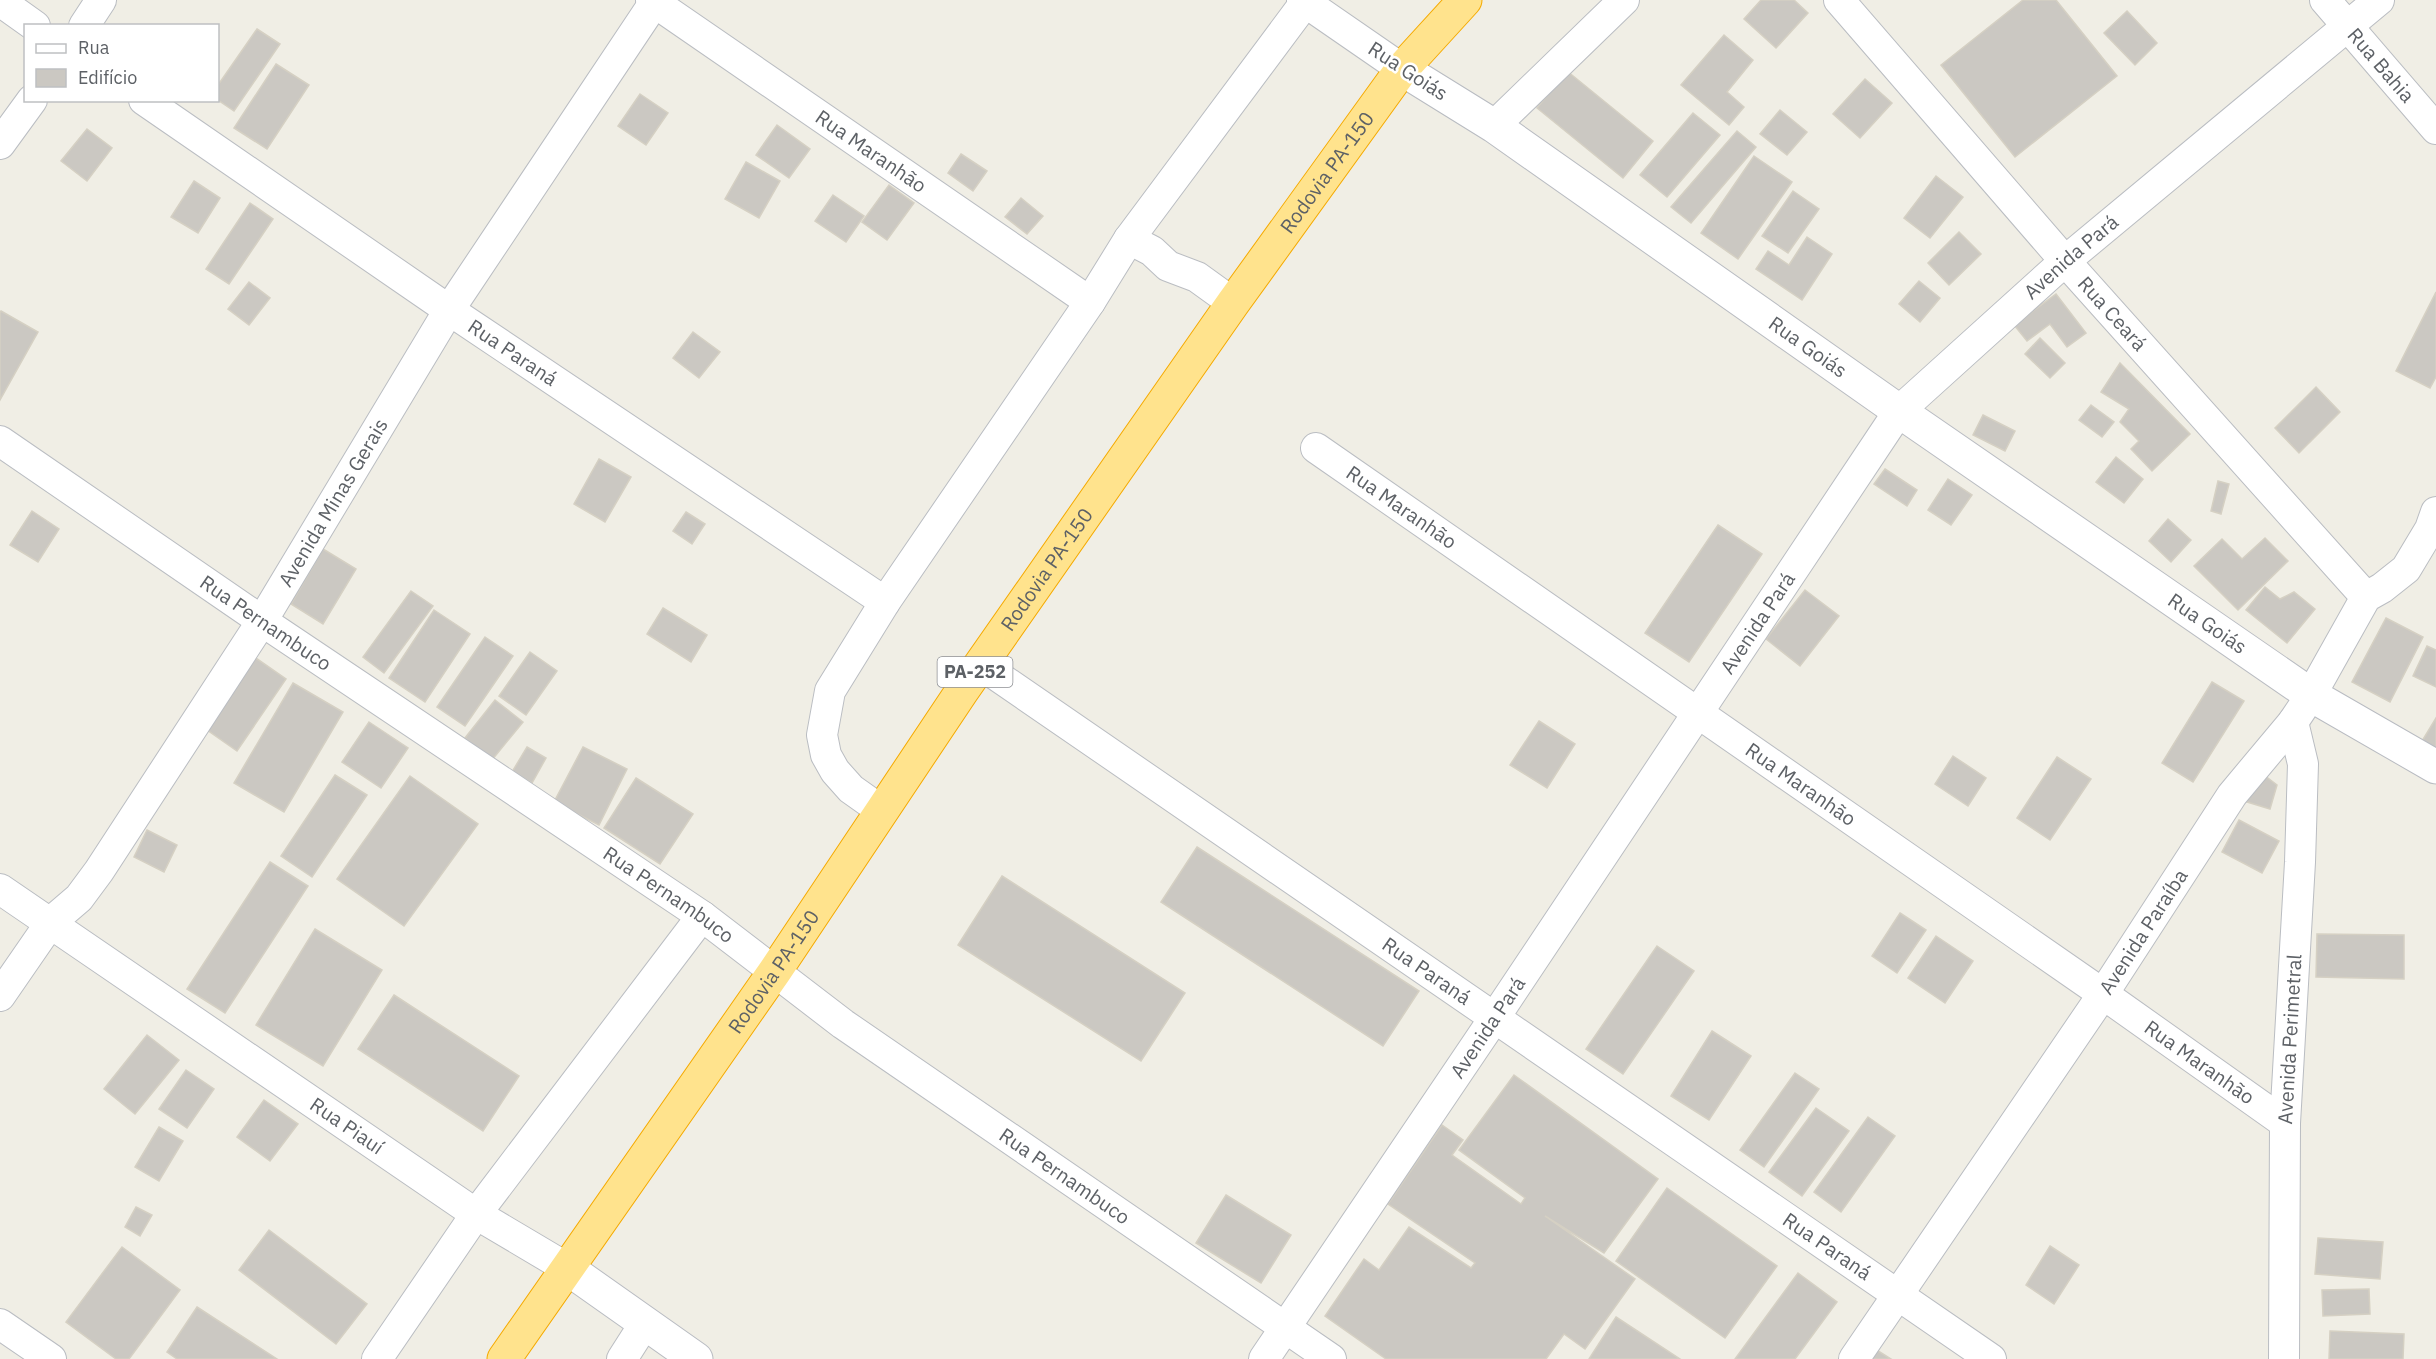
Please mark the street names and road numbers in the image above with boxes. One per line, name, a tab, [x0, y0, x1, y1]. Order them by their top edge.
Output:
street label: Rua Bahia	[2342, 22, 2421, 108]
street label: Rua Goiás	[1363, 35, 1453, 106]
street label: Rua Maranhão	[810, 103, 932, 199]
street label: Rodovia PA-150	[1274, 106, 1380, 239]
street label: Avenida Pará	[2018, 208, 2124, 305]
street label: Rua Ceará	[2072, 270, 2153, 357]
street label: Rua Goiás	[1764, 309, 1853, 383]
street label: Rua Paraná	[463, 313, 563, 392]
street label: Avenida Minas Gerais	[272, 413, 394, 591]
street label: Rua Maranhão	[1341, 459, 1462, 555]
street label: Rodovia PA-150	[994, 502, 1099, 636]
street label: Avenida Pará	[1713, 566, 1801, 679]
street label: Rua Pernambuco	[195, 568, 337, 677]
street label: Rua Goiás	[2163, 586, 2252, 660]
road number: PA-252	[938, 657, 1012, 687]
street label: Rua Maranhão	[1740, 736, 1862, 832]
street label: Rua Pernambuco	[598, 840, 740, 949]
street label: Avenida Paraíba	[2092, 863, 2194, 999]
street label: Rodovia PA-150	[721, 904, 825, 1039]
street label: Rua Paraná	[1377, 931, 1477, 1011]
street label: Avenida Perimetral	[2271, 953, 2308, 1125]
street label: Avenida Pará	[1444, 971, 1531, 1083]
street label: Rua Maranhão	[2139, 1014, 2260, 1110]
street label: Rua Piauí	[305, 1091, 389, 1160]
street label: Rua Pernambuco	[994, 1121, 1136, 1230]
street label: Rua Paraná	[1778, 1206, 1877, 1286]

